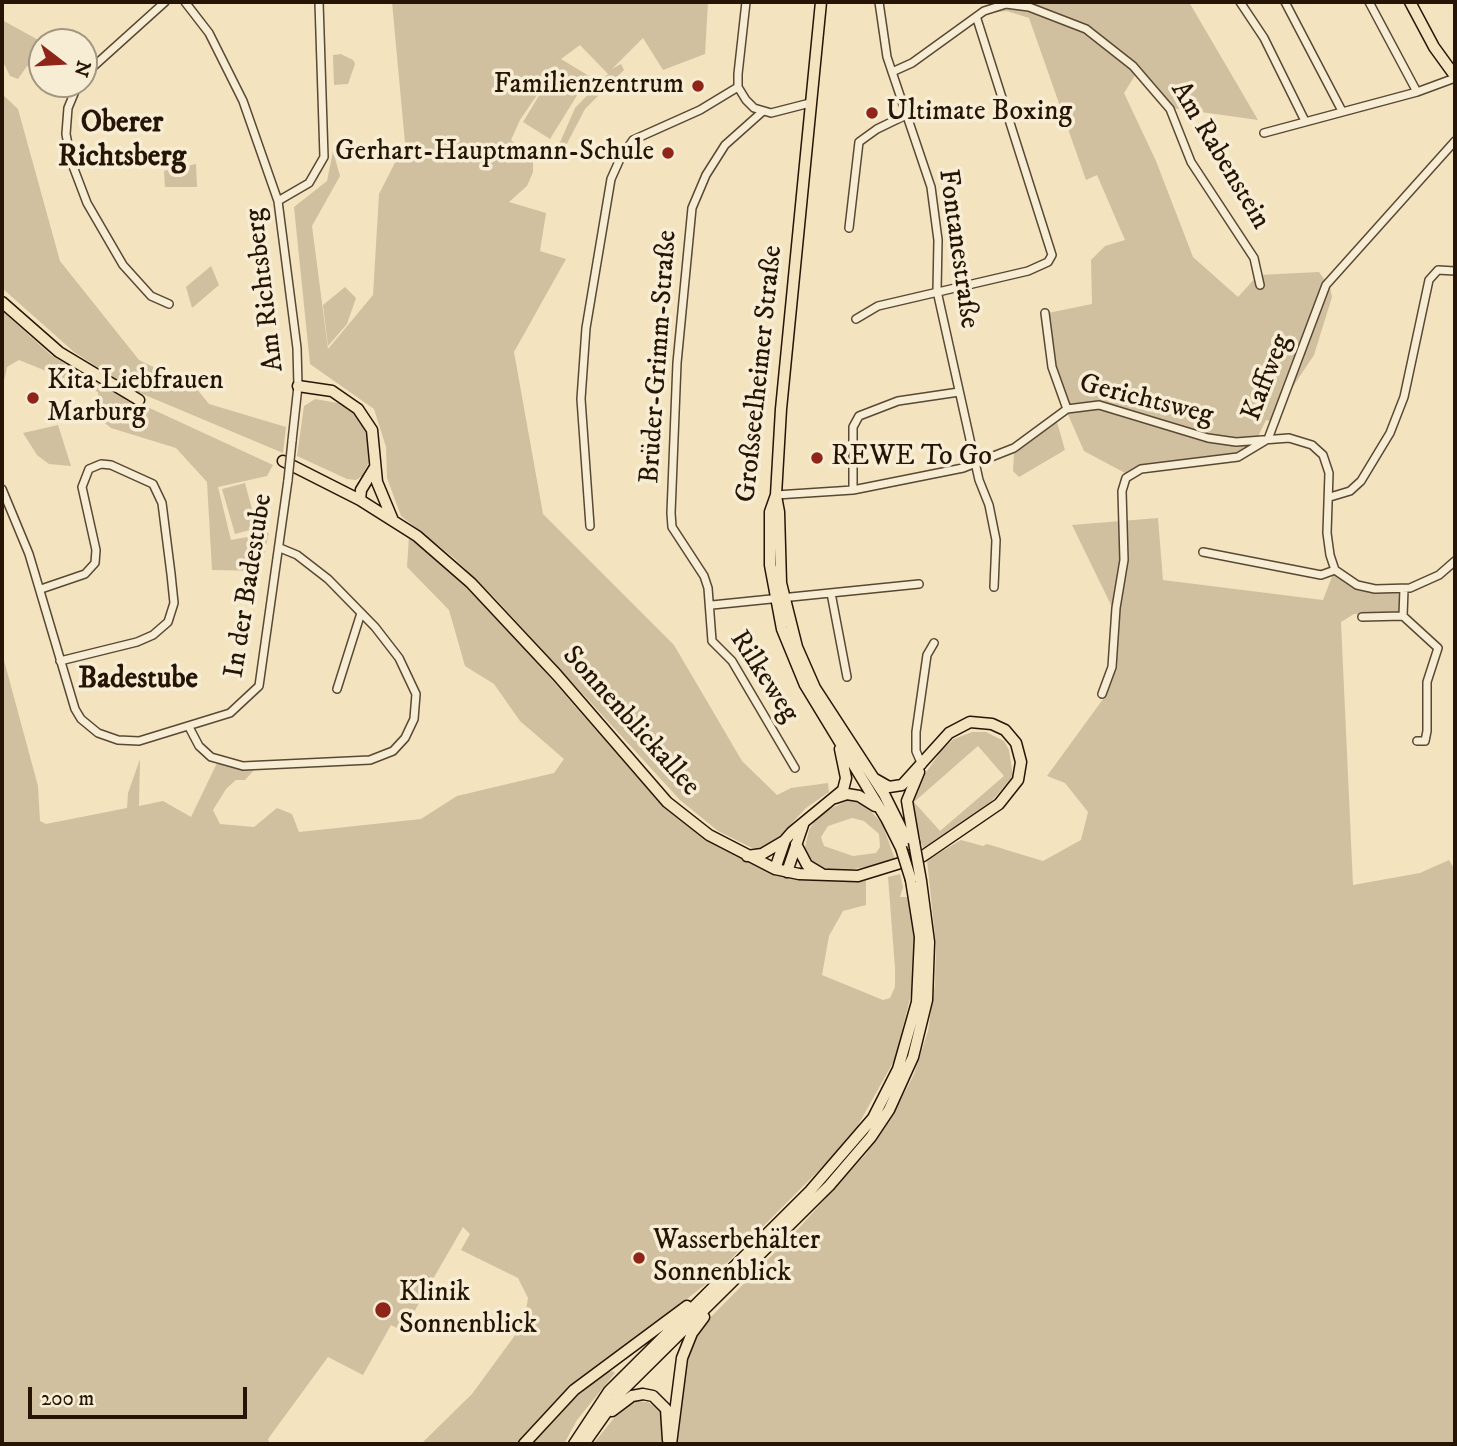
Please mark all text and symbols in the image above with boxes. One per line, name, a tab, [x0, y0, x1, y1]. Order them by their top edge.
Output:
north arrow	[28, 28, 98, 98]
text: N	[68, 58, 95, 80]
place label: Familienzentrum	[494, 69, 684, 103]
street label: Am Rabenstein	[1162, 76, 1276, 236]
marker: Familienzentrum	[690, 78, 706, 94]
place label: Ultimate Boxing	[886, 96, 1072, 130]
marker: Ultimate Boxing	[864, 105, 880, 121]
district label: Oberer Richtsberg	[58, 107, 186, 178]
place label: Gerhart-Hauptmann-Schule	[335, 136, 654, 170]
marker: Gerhart-Hauptmann-Schule	[660, 145, 676, 161]
street label: Fontanestraße	[929, 167, 985, 331]
street label: Am Richtsberg	[239, 206, 293, 374]
street label: Brüder-Grimm-Straße	[634, 229, 686, 485]
street label: Großseelheimer Straße	[731, 244, 791, 504]
street label: Kaffweg	[1236, 330, 1300, 426]
place label: Kita Liebfrauen Marburg	[47, 365, 224, 431]
street label: Gerichtsweg	[1076, 368, 1216, 434]
marker: Kita Liebfrauen Marburg	[25, 390, 41, 406]
place label: REWE To Go	[831, 441, 992, 475]
marker: REWE To Go	[809, 450, 825, 466]
street label: In der Badestube	[219, 492, 281, 680]
street label: Rilkeweg	[721, 625, 805, 729]
street label: Sonnenblickallee	[554, 640, 706, 804]
district label: Badestube	[78, 663, 198, 699]
place label: Wasserbehälter Sonnenblick	[653, 1225, 820, 1291]
marker: Wasserbehälter Sonnenblick	[631, 1250, 647, 1266]
place label: Klinik Sonnenblick	[399, 1277, 537, 1343]
marker: Klinik Sonnenblick	[373, 1300, 393, 1320]
scale bar	[32, 1372, 250, 1416]
text: 200 m	[41, 1386, 94, 1412]

